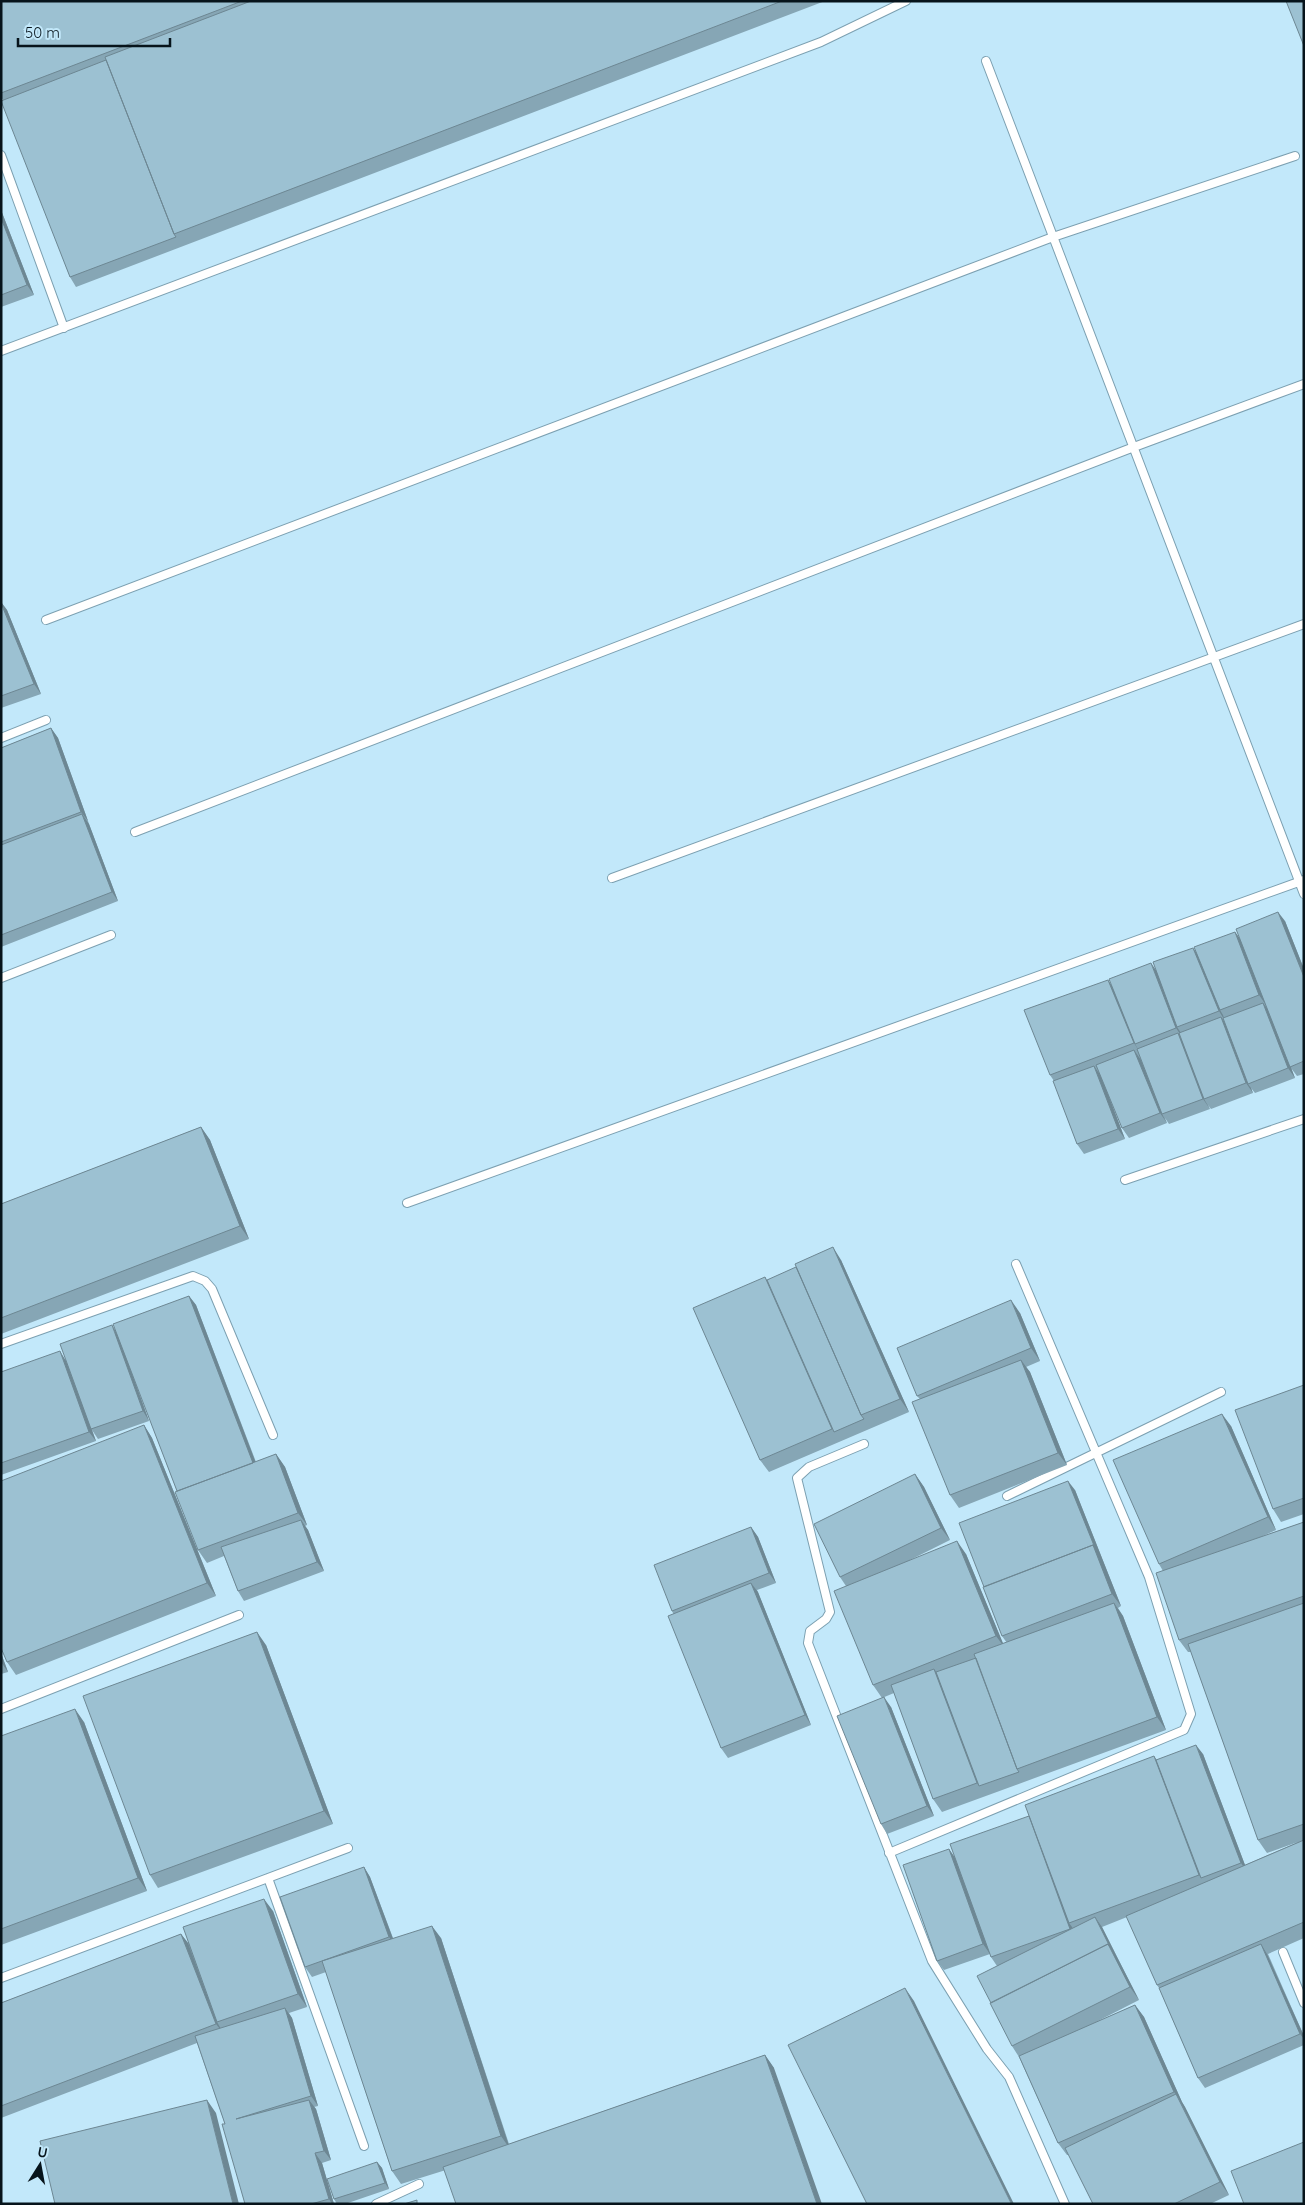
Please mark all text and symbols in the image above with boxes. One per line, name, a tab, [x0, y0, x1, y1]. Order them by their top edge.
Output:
scale bar	[18, 15, 170, 47]
text: 50 m	[25, 23, 60, 42]
north arrow	[15, 2140, 65, 2190]
text: U	[36, 2142, 49, 2162]

